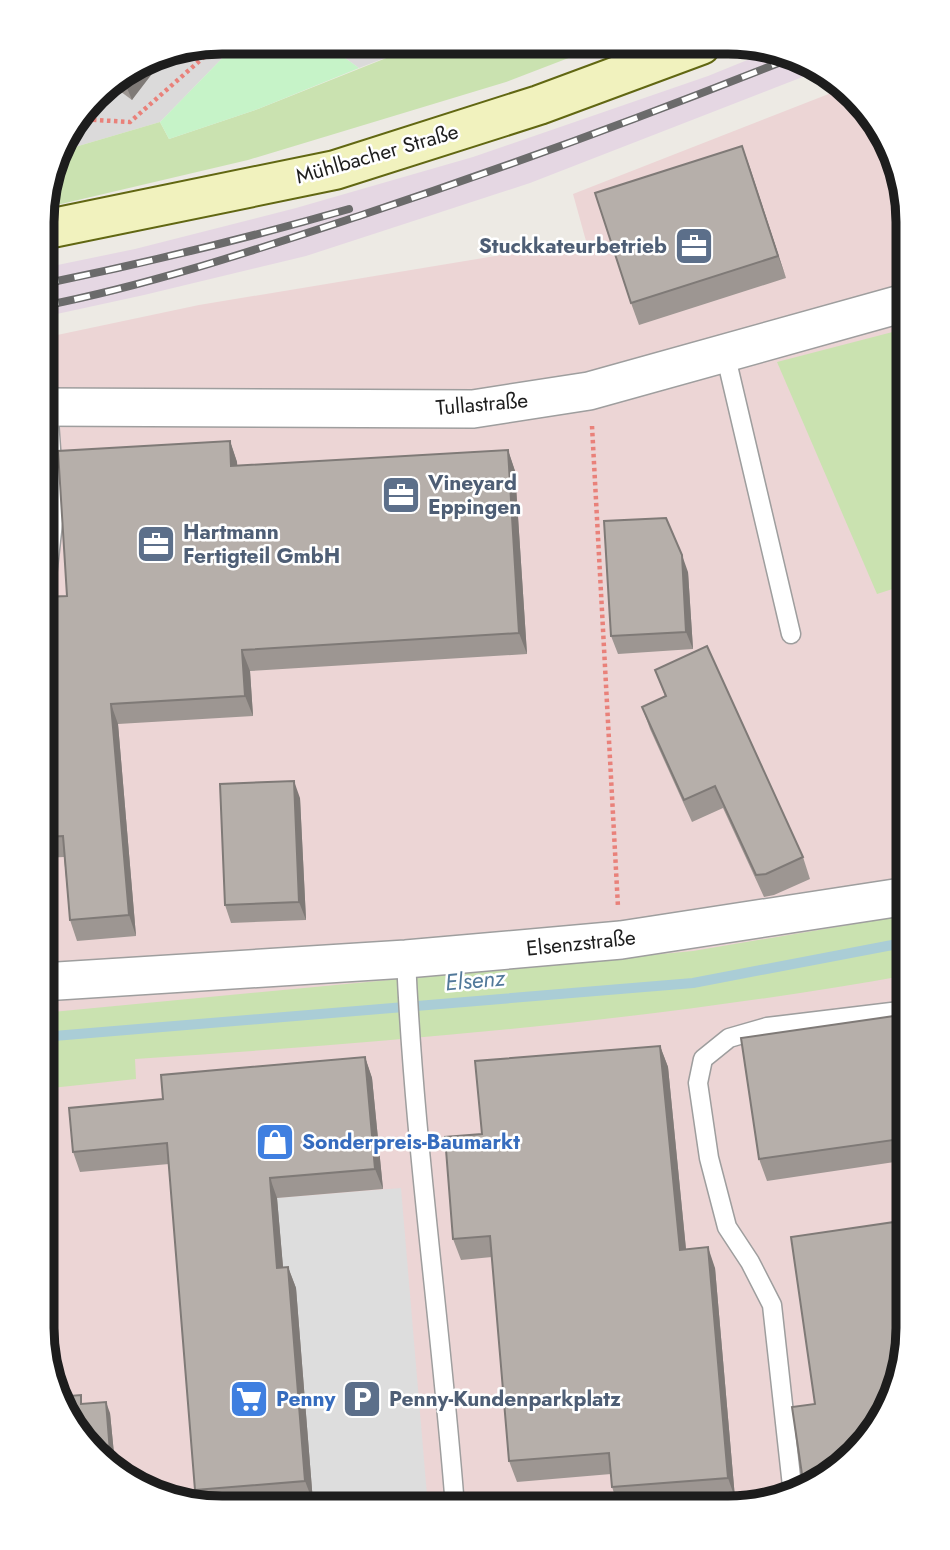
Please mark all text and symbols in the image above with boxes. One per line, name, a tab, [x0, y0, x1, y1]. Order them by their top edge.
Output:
street label: Mühlbacher Straße	[292, 116, 462, 192]
office icon: Stuckkateurbetrieb	[673, 225, 715, 267]
place label: Stuckkateurbetrieb	[479, 231, 667, 261]
street label: Tullastraße	[435, 385, 529, 423]
place label: Vineyard Eppingen	[427, 468, 521, 522]
office icon: Vineyard Eppingen	[380, 474, 422, 516]
place label: Hartmann Fertigteil GmbH	[183, 517, 340, 571]
office icon: Hartmann Fertigteil GmbH	[135, 523, 177, 565]
street label: Elsenzstraße	[525, 922, 637, 964]
water label: Elsenz	[444, 960, 508, 1000]
shop icon: Sonderpreis-Baumarkt	[254, 1121, 296, 1163]
place label: Sonderpreis-Baumarkt	[302, 1127, 520, 1157]
supermarket icon: Penny	[228, 1378, 270, 1420]
parking icon: Penny-Kundenparkplatz	[341, 1378, 383, 1420]
place label: Penny	[276, 1384, 337, 1414]
place label: Penny-Kundenparkplatz	[389, 1384, 621, 1414]

